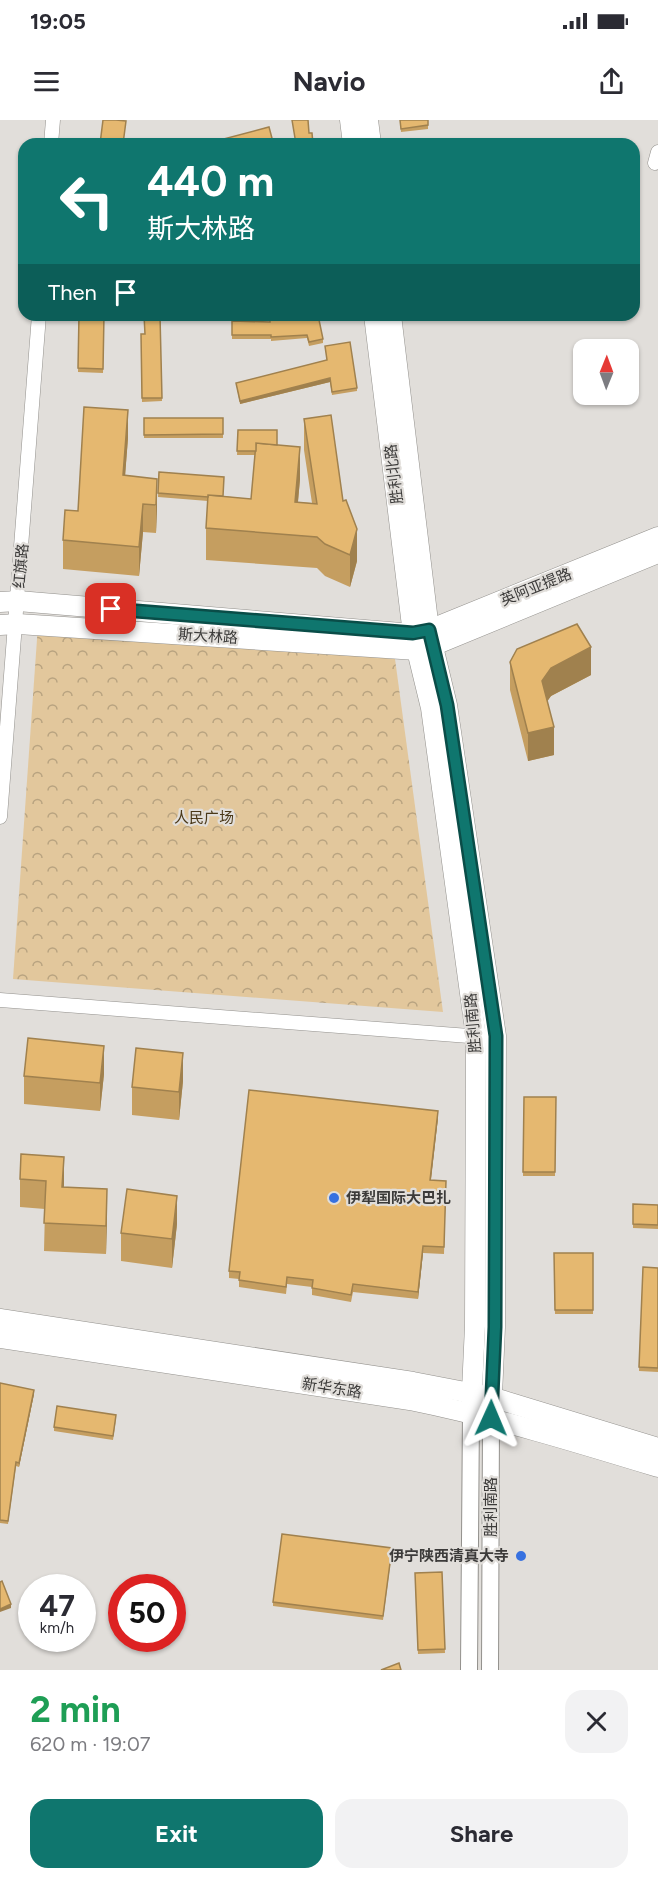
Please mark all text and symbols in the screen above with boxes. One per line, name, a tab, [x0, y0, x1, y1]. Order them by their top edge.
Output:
text: 19:05	[30, 8, 86, 35]
icon: menu	[30, 65, 63, 98]
text: Navio	[293, 65, 365, 98]
icon: share	[595, 65, 628, 98]
text: 440 m	[147, 156, 274, 207]
icon: left	[48, 162, 126, 240]
text: 斯大林路	[147, 212, 255, 245]
icon: arrive	[109, 276, 142, 309]
text: Then	[48, 279, 97, 306]
north arrow	[573, 339, 639, 405]
map controls	[573, 339, 639, 405]
street label: 胜利北路	[381, 443, 407, 505]
street label: 红旗路	[10, 543, 32, 589]
street label: 英阿亚提路	[498, 565, 574, 609]
pin	[85, 583, 136, 634]
icon: arrive	[94, 592, 127, 625]
street label: 斯大林路	[177, 625, 239, 647]
park label: 人民广场	[174, 809, 234, 827]
street label: 胜利南路	[461, 992, 485, 1054]
place label: 伊犁国际大巴扎	[346, 1189, 451, 1207]
marker: 伊犁国际大巴扎	[327, 1191, 341, 1205]
street label: 新华东路	[301, 1374, 363, 1402]
position arrow	[459, 1386, 523, 1450]
street label: 胜利南路	[482, 1477, 500, 1537]
place label: 伊宁陕西清真大寺	[389, 1547, 509, 1565]
marker: 伊宁陕西清真大寺	[514, 1549, 528, 1563]
speed limit sign: 50	[108, 1574, 186, 1652]
text: 47	[39, 1587, 75, 1624]
text: km/h	[40, 1619, 74, 1637]
text: 2 min	[30, 1688, 121, 1731]
button: close	[565, 1690, 628, 1753]
text: 620 m · 19:07	[30, 1732, 150, 1756]
button: Exit	[30, 1799, 323, 1868]
button: Share	[335, 1799, 628, 1868]

